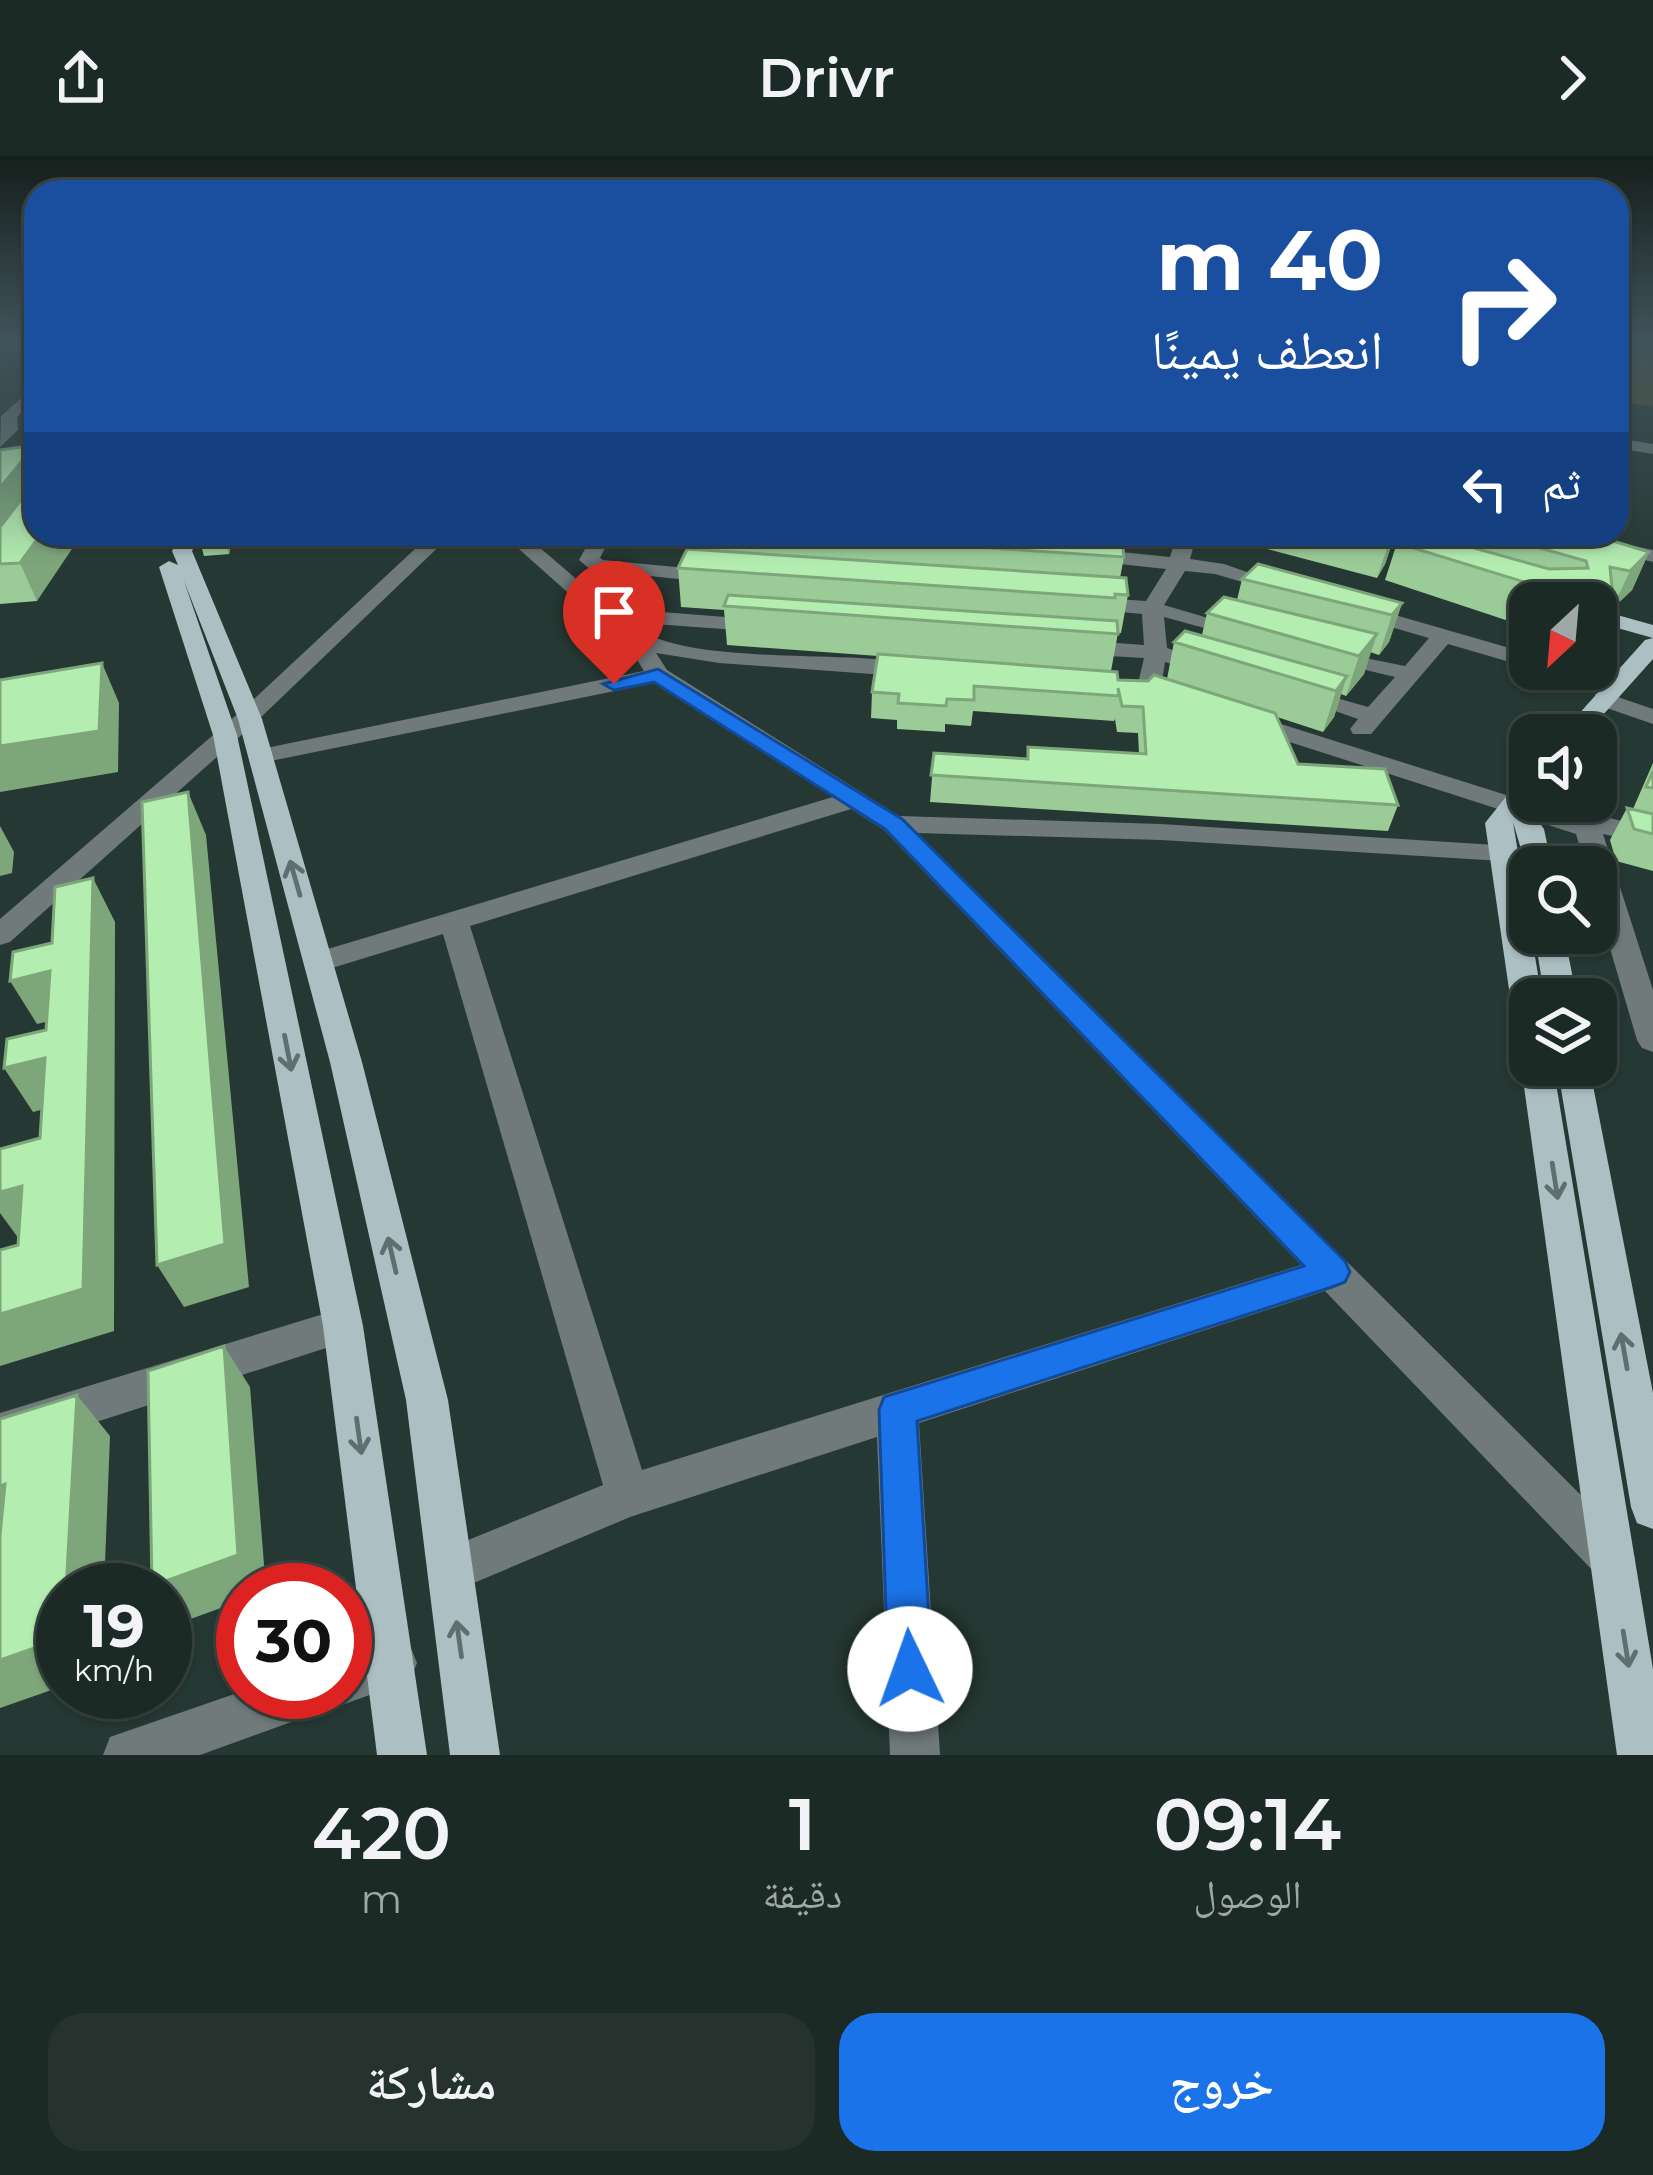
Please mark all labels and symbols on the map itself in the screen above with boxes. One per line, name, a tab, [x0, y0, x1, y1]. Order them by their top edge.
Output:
pin	[563, 561, 665, 684]
north arrow	[1509, 582, 1617, 690]
one-way arrow	[283, 860, 305, 898]
one-way arrow	[278, 1032, 300, 1071]
one-way arrow	[1544, 1160, 1567, 1199]
one-way arrow	[380, 1237, 403, 1275]
one-way arrow	[1612, 1332, 1634, 1371]
one-way arrow	[348, 1416, 371, 1455]
speed limit sign: 30	[216, 1563, 372, 1719]
position arrow	[847, 1606, 973, 1732]
one-way arrow	[447, 1620, 470, 1659]
one-way arrow	[1615, 1629, 1638, 1668]

